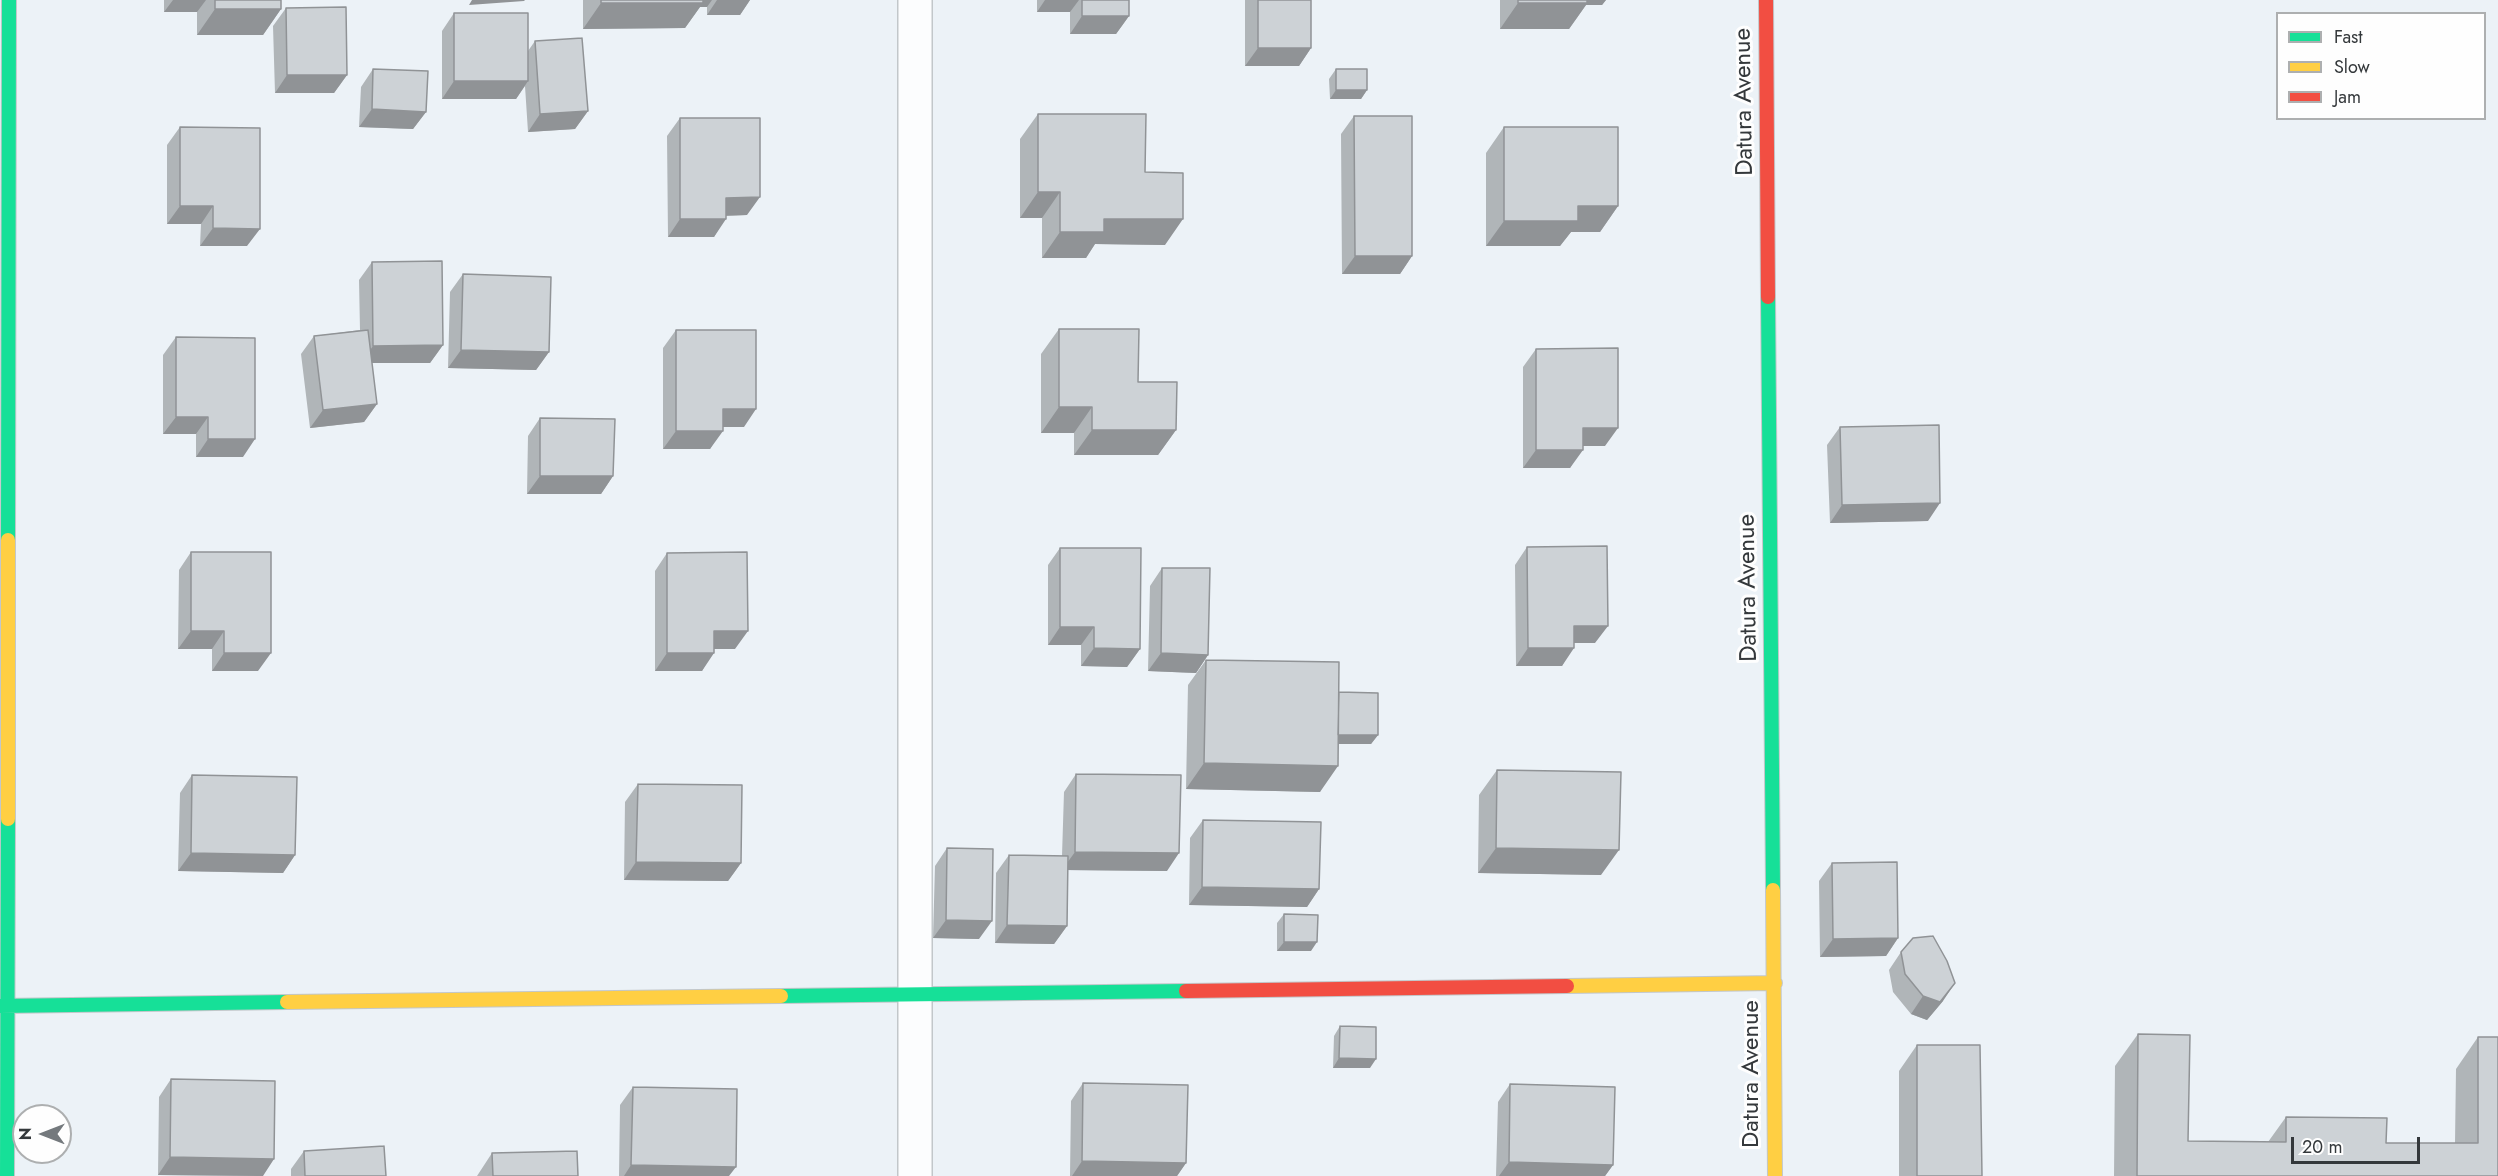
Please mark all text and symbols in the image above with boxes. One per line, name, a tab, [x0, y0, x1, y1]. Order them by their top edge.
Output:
legend	[2276, 12, 2486, 120]
text: Fast	[2334, 24, 2363, 50]
street label: Datura Avenue	[1729, 28, 1761, 176]
text: Slow	[2334, 54, 2370, 80]
text: Jam	[2334, 84, 2361, 110]
street label: Datura Avenue	[1733, 514, 1765, 662]
street label: Datura Avenue	[1738, 1000, 1766, 1148]
north arrow	[12, 1104, 72, 1164]
scale bar	[2294, 1125, 2423, 1163]
text: N	[14, 1128, 37, 1140]
text: 20 m	[2302, 1134, 2342, 1160]

